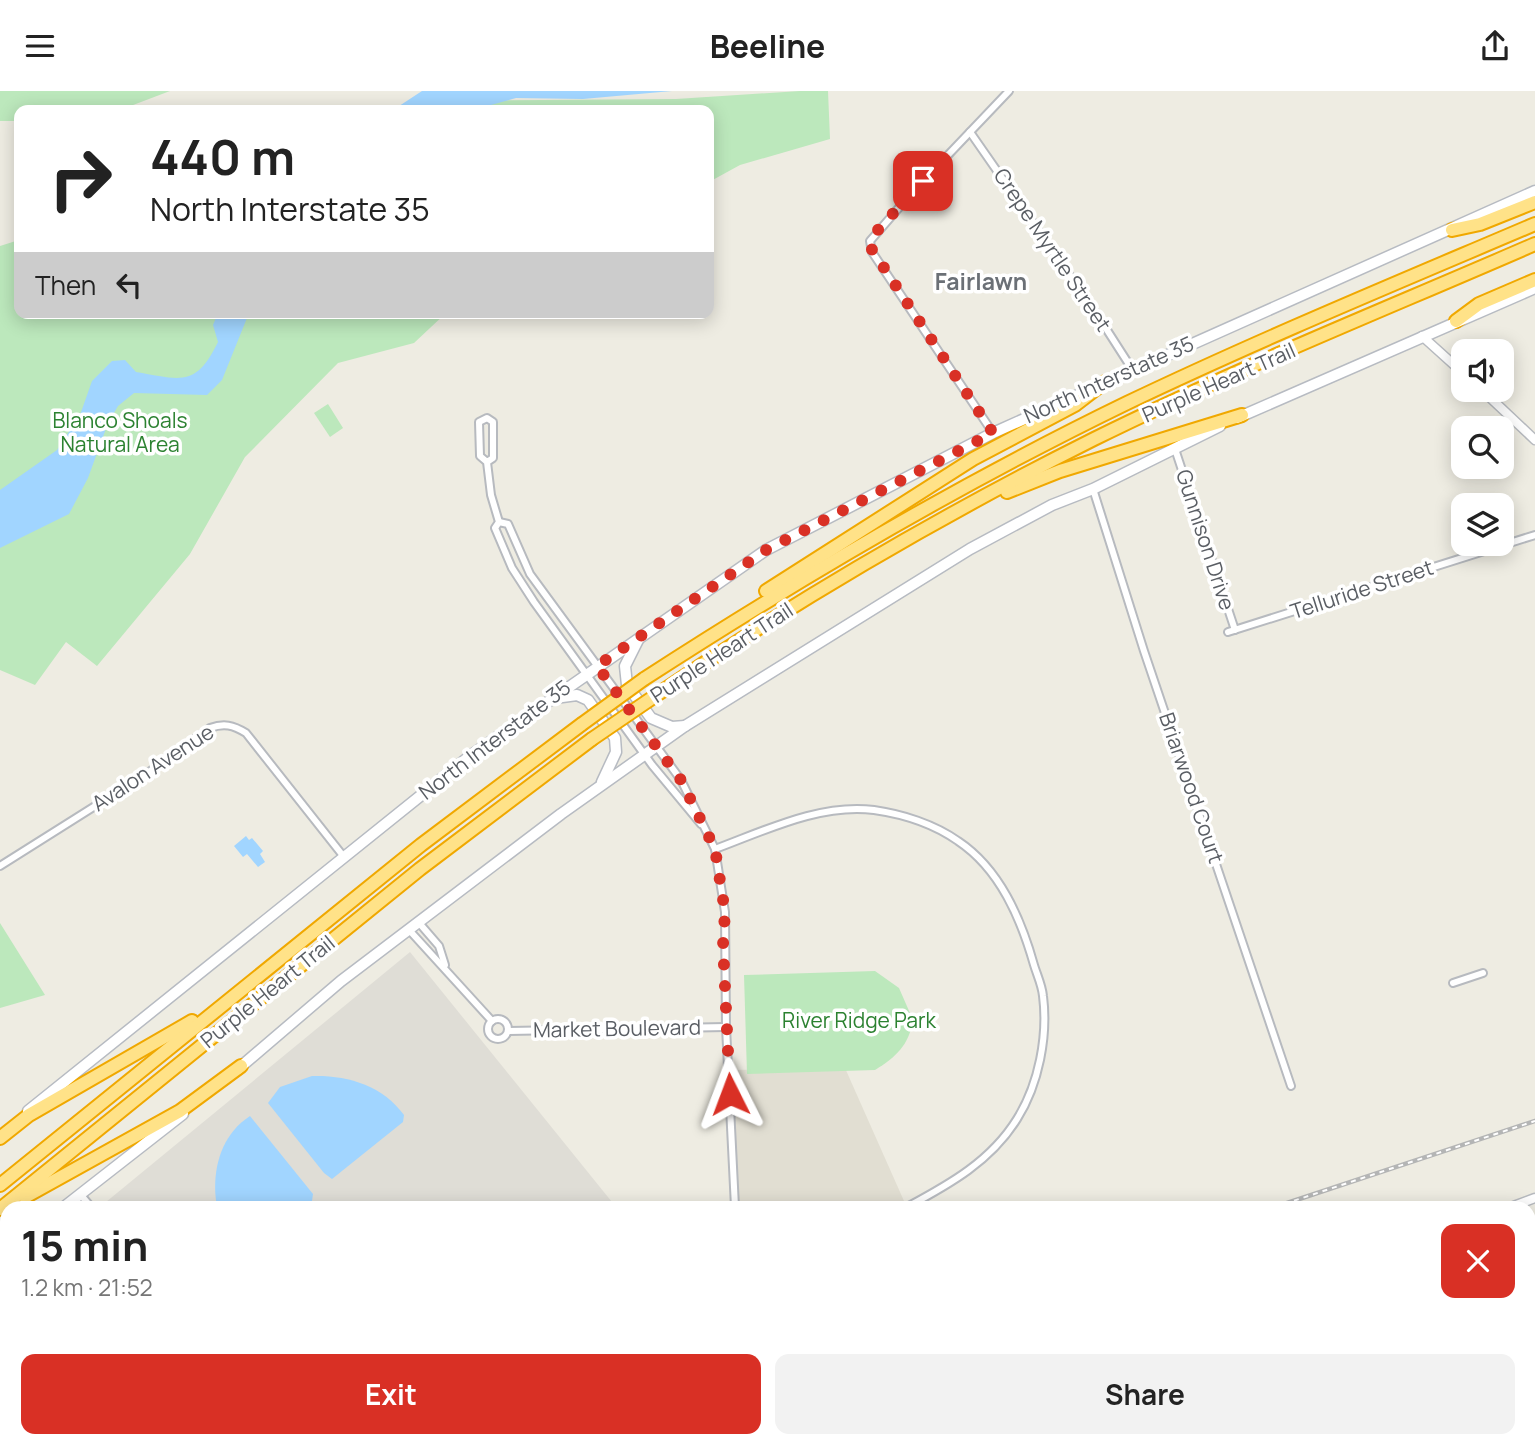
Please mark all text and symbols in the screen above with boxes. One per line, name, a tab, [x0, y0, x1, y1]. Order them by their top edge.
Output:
text: Beeline	[710, 24, 825, 68]
icon: menu	[21, 27, 59, 65]
icon: share	[1476, 27, 1514, 65]
text: 440 m	[150, 123, 295, 190]
icon: right	[35, 133, 126, 224]
pin	[893, 151, 953, 211]
icon: arrive	[904, 162, 942, 200]
street label: Crepe Myrtle Street	[988, 162, 1118, 336]
text: North Interstate 35	[150, 187, 430, 231]
district label: Fairlawn	[935, 265, 1027, 297]
icon: left	[110, 266, 148, 304]
text: Then	[35, 267, 96, 303]
street label: North Interstate 35	[1019, 329, 1198, 429]
street label: Purple Heart Trail	[1138, 336, 1300, 428]
map controls	[1451, 339, 1514, 556]
button: sound	[1451, 339, 1514, 402]
park label: Blanco Shoals Natural Area	[52, 406, 188, 458]
button: search	[1451, 416, 1514, 479]
street label: Gunnison Drive	[1170, 466, 1242, 614]
button: layers	[1451, 493, 1514, 556]
street label: Telluride Street	[1287, 553, 1437, 625]
street label: Purple Heart Trail	[645, 596, 798, 709]
street label: North Interstate 35	[413, 673, 576, 806]
street label: Briarwood Court	[1153, 709, 1231, 867]
street label: Avalon Avenue	[86, 717, 219, 817]
street label: Purple Heart Trail	[194, 928, 340, 1054]
park label: River Ridge Park	[782, 1006, 936, 1034]
street label: Market Boulevard	[533, 1013, 701, 1043]
position arrow	[693, 1057, 767, 1131]
text: 15 min	[21, 1216, 148, 1274]
button: close	[1441, 1224, 1515, 1298]
text: 1.2 km · 21:52	[21, 1271, 153, 1303]
button: Exit	[21, 1354, 761, 1434]
button: Share	[775, 1354, 1515, 1434]

